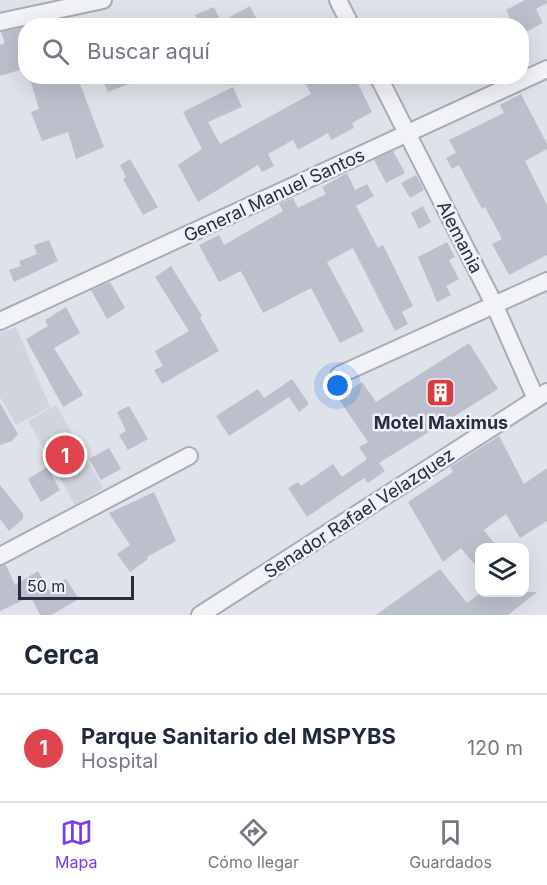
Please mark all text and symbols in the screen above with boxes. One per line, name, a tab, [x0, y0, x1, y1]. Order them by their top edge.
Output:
search box	[18, 18, 529, 84]
icon: search	[39, 35, 72, 68]
text: Buscar aquí	[87, 38, 210, 64]
street label: General Manuel Santos	[180, 144, 368, 246]
street label: Alemania	[433, 197, 487, 277]
your location	[323, 371, 352, 400]
building icon: Motel Maximus	[425, 377, 457, 409]
place label: Motel Maximus	[374, 412, 508, 433]
pin: 1	[46, 432, 84, 478]
street label: Senador Rafael Velazquez	[260, 444, 458, 582]
map controls	[475, 543, 529, 597]
button: layers	[475, 543, 529, 597]
scale bar	[18, 573, 134, 600]
text: 50 m	[27, 576, 65, 596]
text: Cerca	[24, 639, 99, 670]
text: Parque Sanitario del MSPYBS	[81, 723, 396, 749]
text: 1	[39, 736, 48, 760]
text: 120 m	[467, 736, 523, 760]
text: Hospital	[81, 749, 158, 773]
tab: Mapa	[55, 816, 97, 872]
tab: Cómo llegar	[208, 816, 299, 872]
tab: Guardados	[409, 816, 492, 872]

